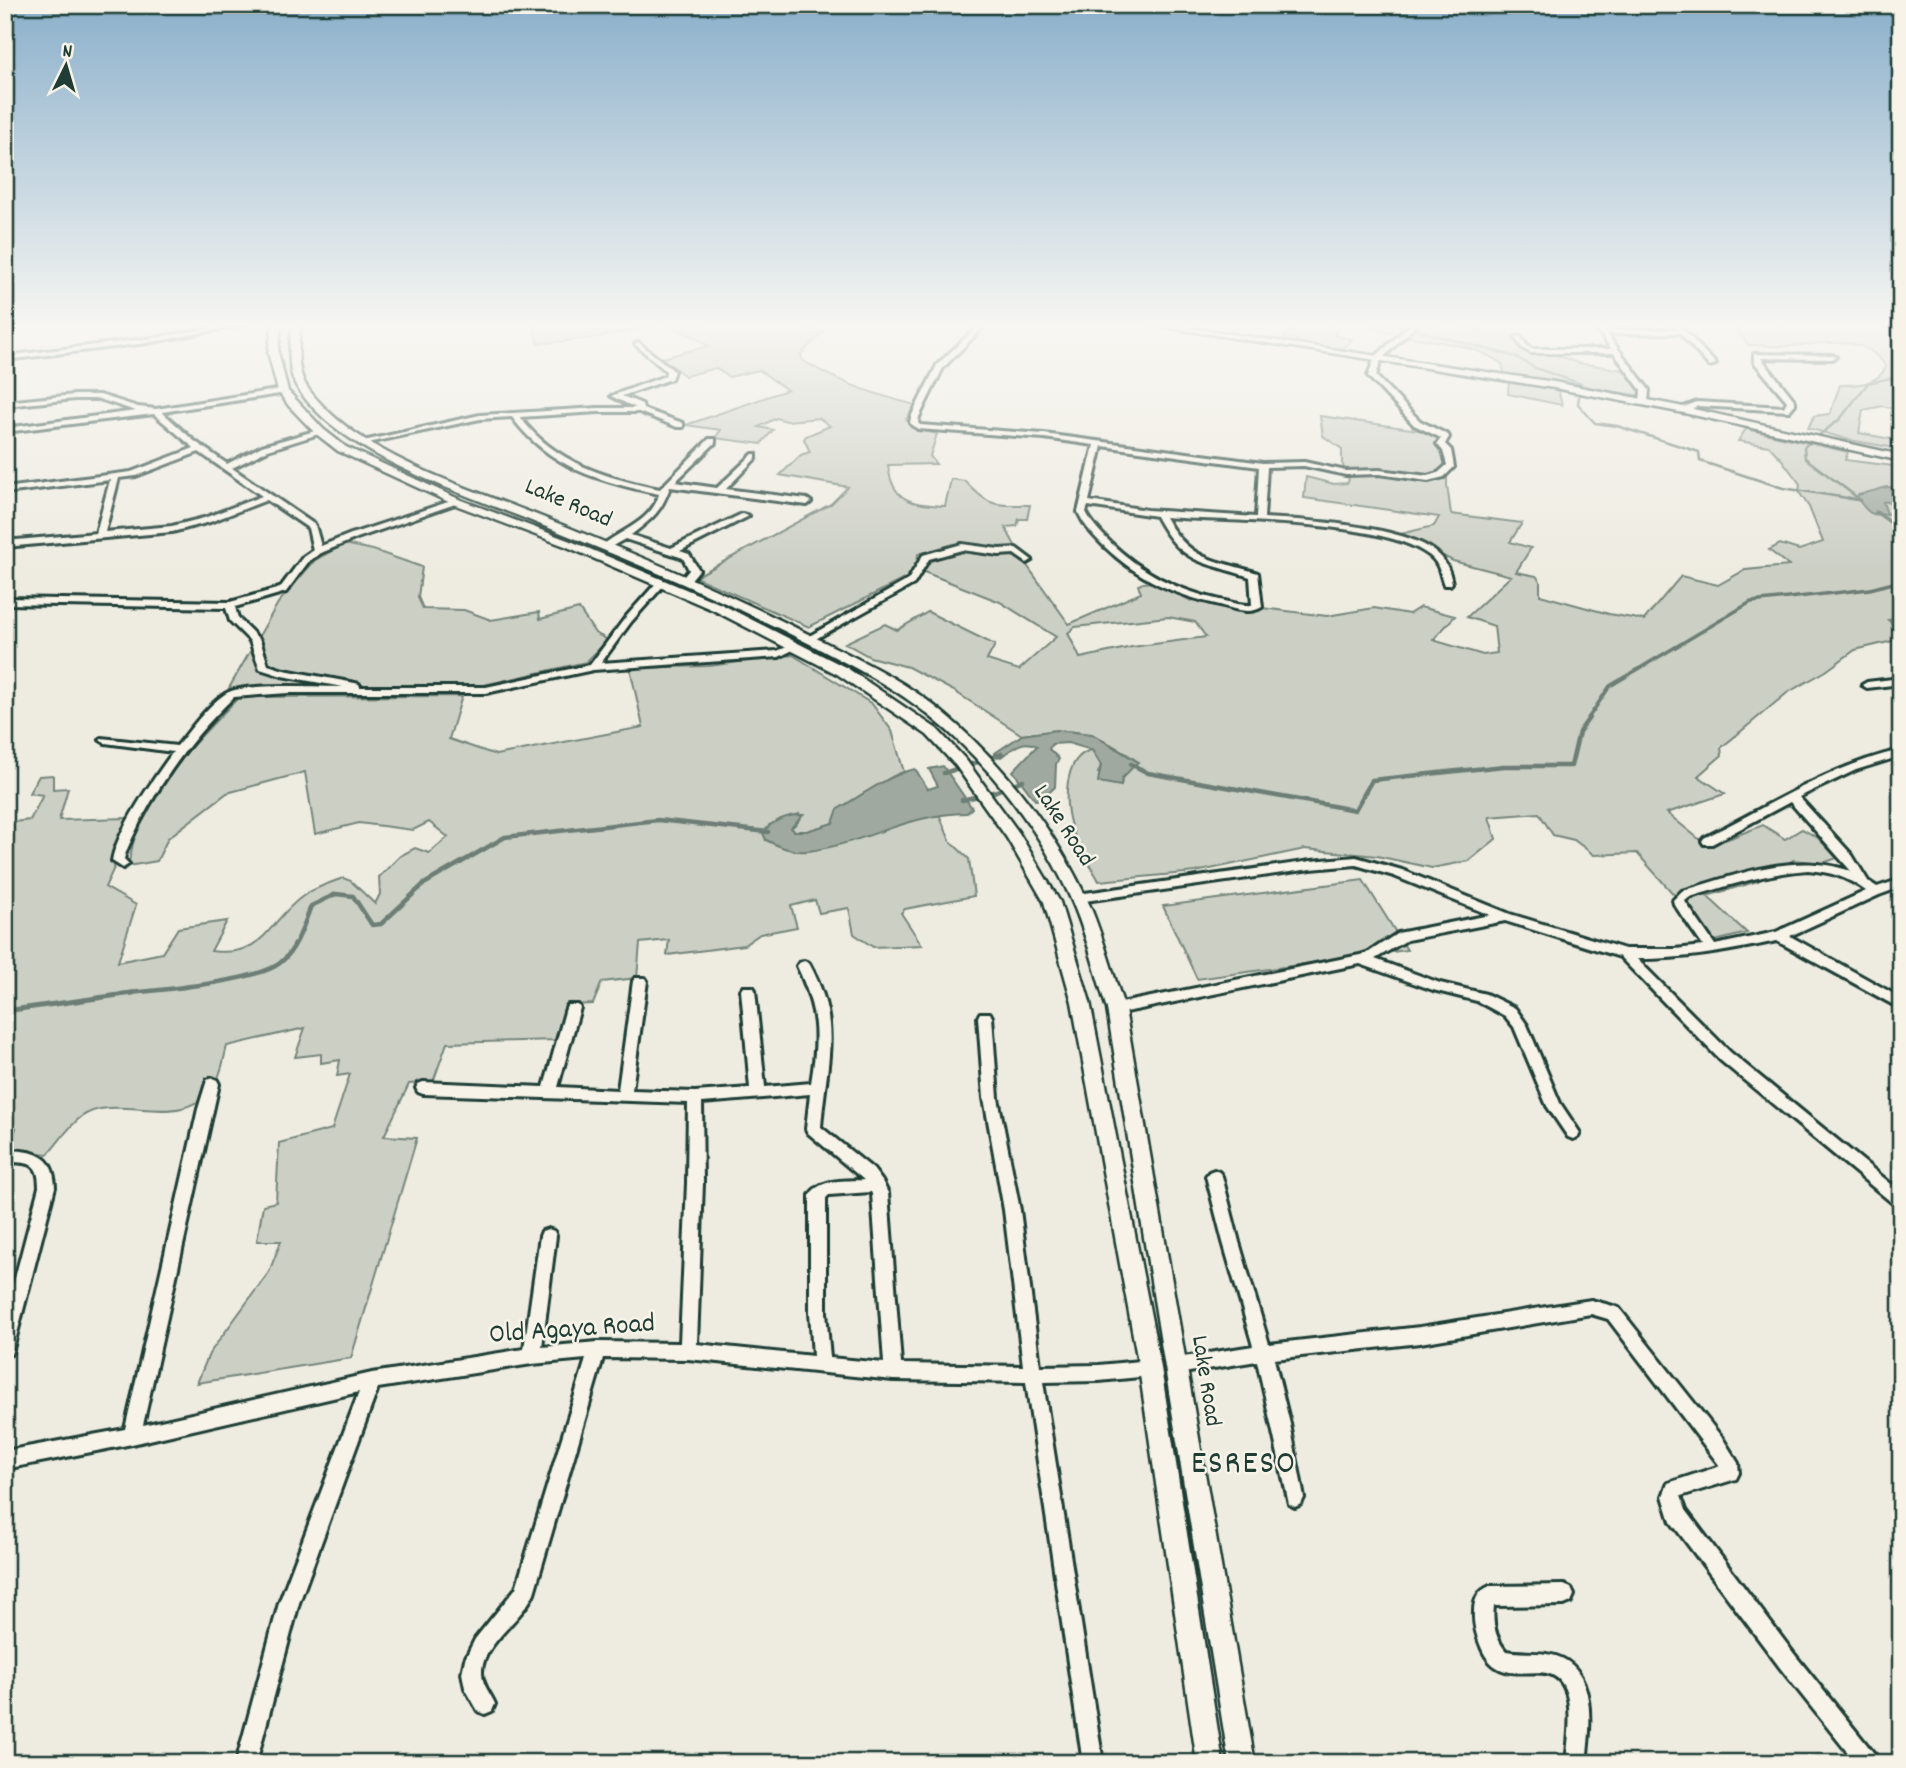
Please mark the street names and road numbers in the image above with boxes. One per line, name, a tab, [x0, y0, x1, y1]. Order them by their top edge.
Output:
street label: Lake Road	[519, 470, 617, 538]
street label: Lake Road	[1024, 778, 1102, 874]
street label: Old Agaya Road	[488, 1305, 656, 1357]
street label: Lake Road	[1181, 1333, 1229, 1429]

